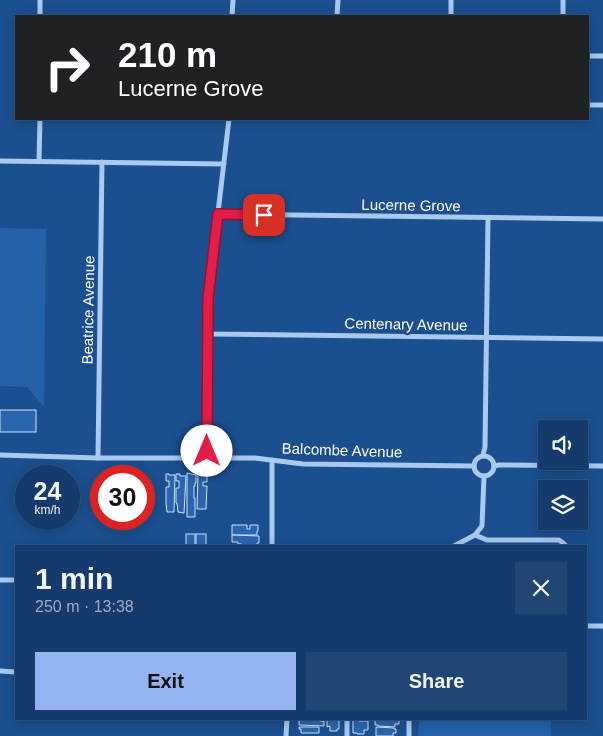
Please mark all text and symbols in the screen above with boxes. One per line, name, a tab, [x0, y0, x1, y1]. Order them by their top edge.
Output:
icon: right	[35, 35, 100, 100]
text: 210 m	[118, 35, 217, 74]
text: Lucerne Grove	[118, 76, 264, 101]
pin	[243, 194, 285, 236]
street label: Lucerne Grove	[361, 196, 461, 214]
icon: arrive	[250, 201, 278, 229]
street label: Beatrice Avenue	[79, 255, 97, 365]
street label: Centenary Avenue	[344, 314, 468, 334]
map controls	[538, 420, 588, 530]
button: sound	[538, 420, 588, 470]
position arrow	[180, 424, 232, 476]
street label: Balcombe Avenue	[281, 439, 403, 461]
speed limit sign: 30	[90, 465, 155, 530]
text: 24	[34, 477, 61, 505]
button: layers	[538, 480, 588, 530]
text: km/h	[34, 503, 61, 517]
text: 1 min	[35, 562, 113, 595]
button: close	[515, 562, 567, 614]
text: 250 m · 13:38	[35, 598, 134, 615]
button: Exit	[35, 652, 296, 710]
button: Share	[306, 652, 567, 710]

